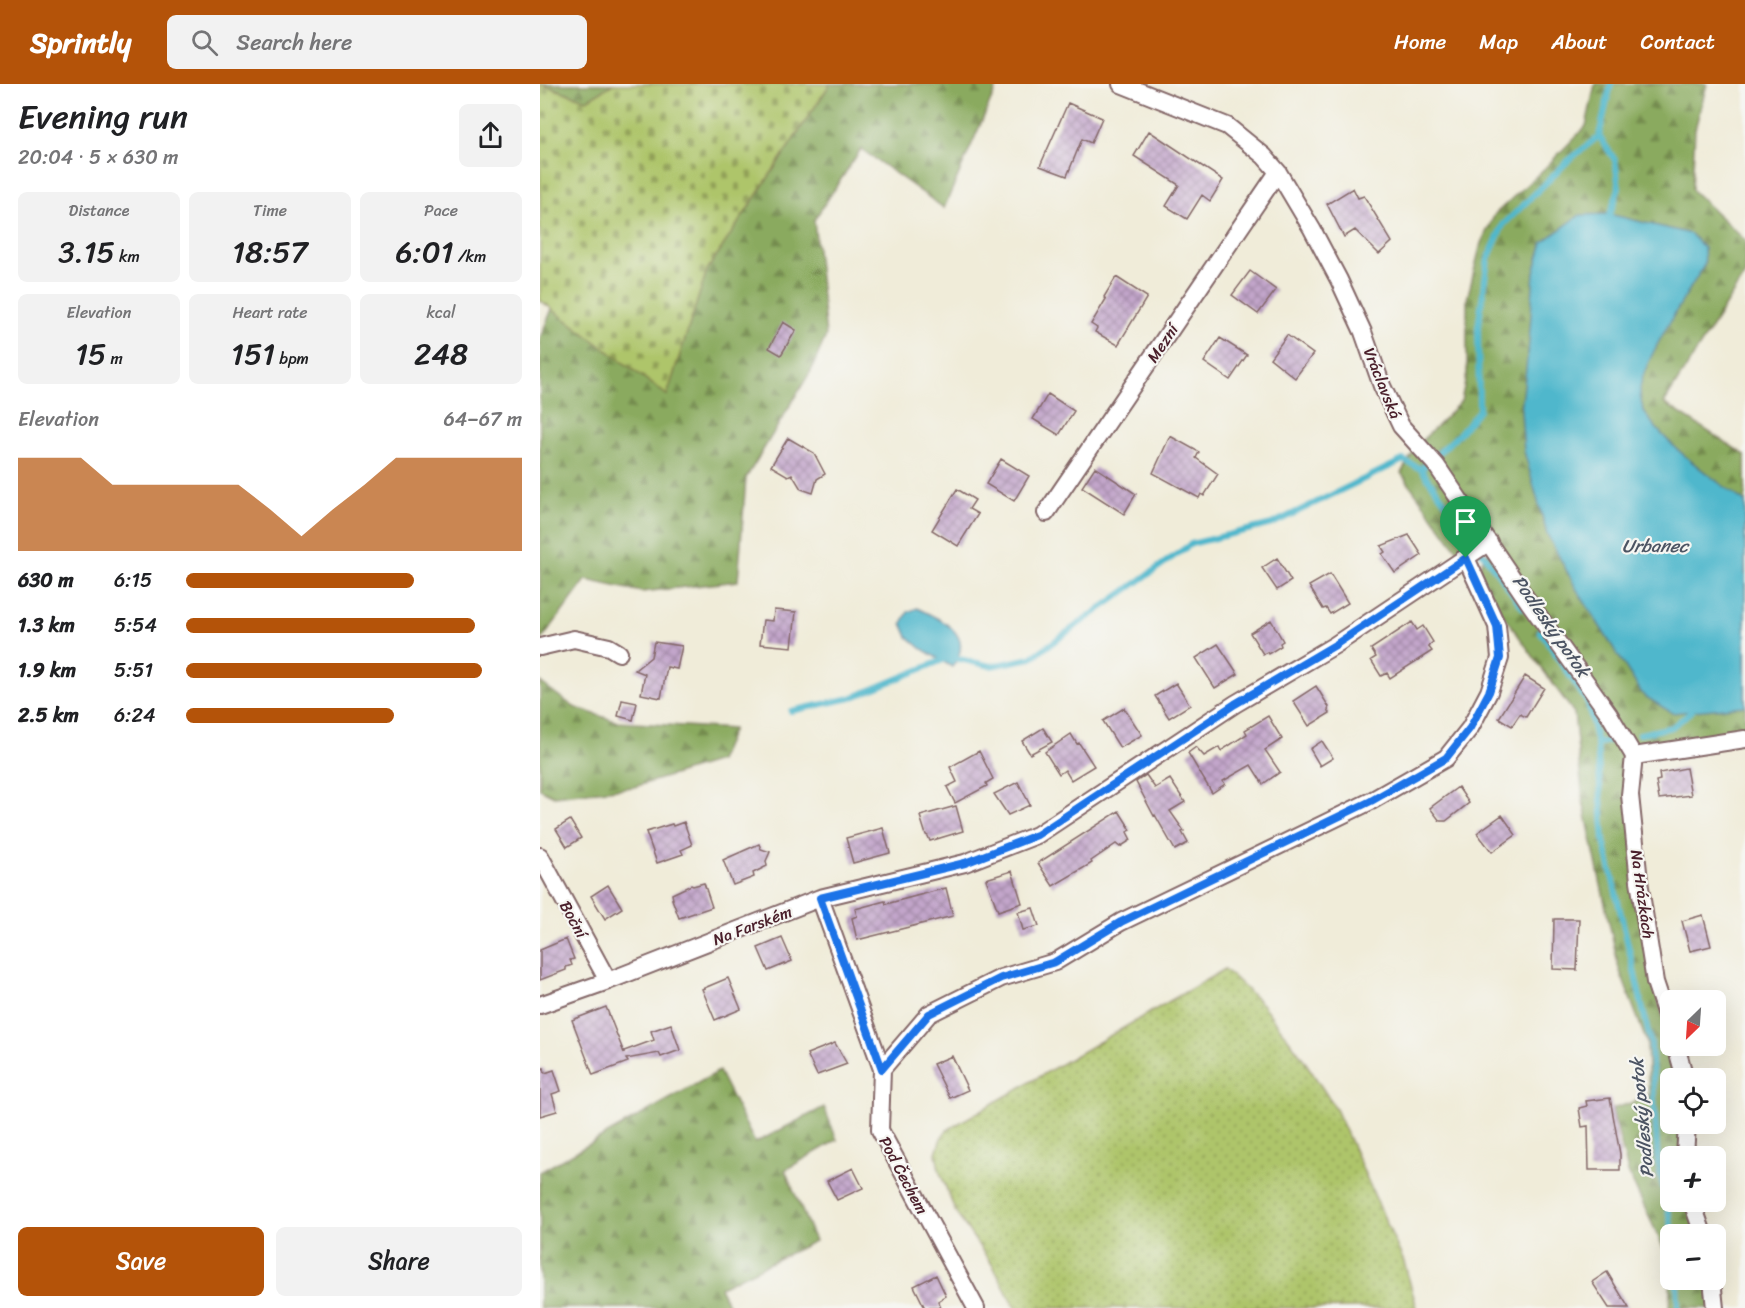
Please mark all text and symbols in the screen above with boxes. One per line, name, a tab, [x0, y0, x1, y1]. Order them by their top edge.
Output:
search box	[167, 15, 587, 69]
text: Sprintly	[30, 18, 131, 67]
text: Search here	[236, 23, 352, 62]
text: Home	[1394, 23, 1446, 61]
text: Map	[1479, 23, 1518, 61]
text: About	[1551, 23, 1608, 61]
text: Contact	[1641, 23, 1715, 61]
icon: search	[188, 26, 221, 59]
text: Evening run	[18, 88, 188, 146]
button: share	[459, 104, 522, 167]
text: 20:04 · 5 × 630 m	[18, 140, 178, 175]
text: Distance	[69, 196, 129, 225]
text: Time	[253, 196, 287, 225]
text: Pace	[424, 196, 458, 225]
text: 3.15	[58, 225, 115, 279]
text: 18:57	[232, 225, 308, 279]
text: 6:01	[396, 225, 454, 279]
text: km	[115, 242, 140, 271]
text: /km	[454, 242, 486, 271]
text: Elevation	[67, 298, 131, 327]
text: Heart rate	[232, 298, 308, 327]
text: kcal	[426, 298, 456, 327]
street label: Mezní	[1139, 316, 1188, 369]
text: 15	[75, 327, 106, 381]
text: 151	[231, 327, 275, 381]
text: 248	[414, 327, 468, 381]
street label: Vráclavská	[1355, 343, 1410, 423]
text: m	[106, 344, 123, 373]
text: bpm	[275, 344, 309, 373]
text: Elevation	[18, 402, 99, 437]
text: 64–67 m	[443, 402, 522, 437]
pin	[1440, 496, 1491, 558]
icon: arrive	[1449, 505, 1482, 538]
water label: Urbanec	[1622, 530, 1690, 562]
text: 630 m	[18, 563, 74, 598]
text: 6:15	[114, 563, 152, 598]
water label: Podleský potok	[1504, 568, 1600, 686]
text: 1.3 km	[18, 608, 75, 643]
text: 5:54	[114, 608, 157, 643]
text: 1.9 km	[18, 653, 76, 688]
text: 5:51	[114, 653, 153, 688]
text: 2.5 km	[18, 698, 79, 733]
text: 6:24	[114, 698, 155, 733]
street label: Na Hrázkách	[1622, 848, 1663, 941]
street label: Boční	[551, 895, 597, 946]
street label: Na Farském	[708, 897, 796, 954]
north arrow	[1660, 990, 1726, 1056]
map controls	[1660, 990, 1726, 1290]
water label: Podleský potok	[1621, 1055, 1663, 1179]
button: locate	[1660, 1068, 1726, 1134]
street label: Pod Čechem	[871, 1131, 936, 1220]
button: +	[1660, 1146, 1726, 1212]
button: −	[1660, 1224, 1726, 1290]
button: Save	[18, 1227, 264, 1296]
button: Share	[276, 1227, 522, 1296]

